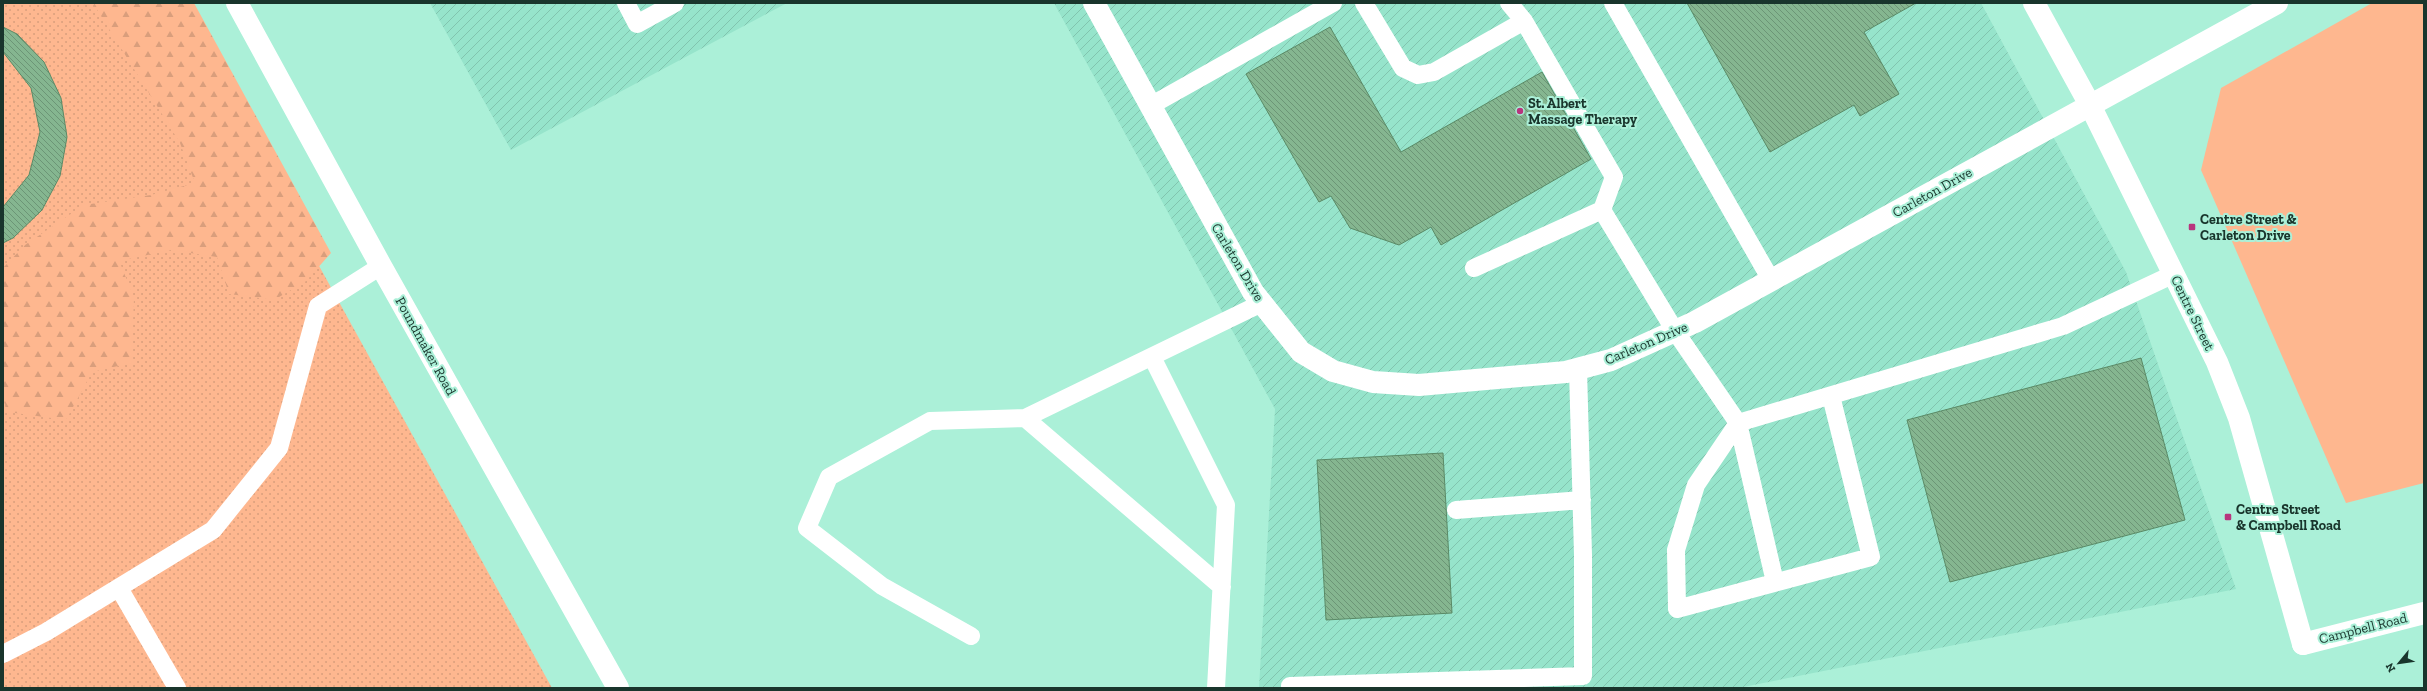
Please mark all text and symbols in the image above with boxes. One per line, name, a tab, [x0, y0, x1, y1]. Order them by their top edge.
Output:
place label: St. Albert Massage Therapy	[1528, 95, 1638, 128]
marker: St. Albert Massage Therapy	[1515, 106, 1525, 116]
street label: Carleton Drive	[1889, 163, 1975, 221]
place label: Centre Street & Carleton Drive	[2200, 211, 2296, 244]
street label: Carleton Drive	[1208, 220, 1268, 305]
marker: Centre Street & Carleton Drive	[2187, 222, 2197, 232]
street label: Centre Street	[2167, 273, 2218, 354]
street label: Poundmaker Road	[391, 294, 460, 399]
street label: Carleton Drive	[1602, 318, 1691, 369]
place label: Centre Street & Campbell Road	[2236, 501, 2341, 534]
marker: Centre Street & Campbell Road	[2223, 512, 2233, 522]
street label: Campbell Road	[2317, 609, 2409, 648]
north arrow	[2379, 643, 2419, 683]
text: N	[2383, 660, 2398, 674]

